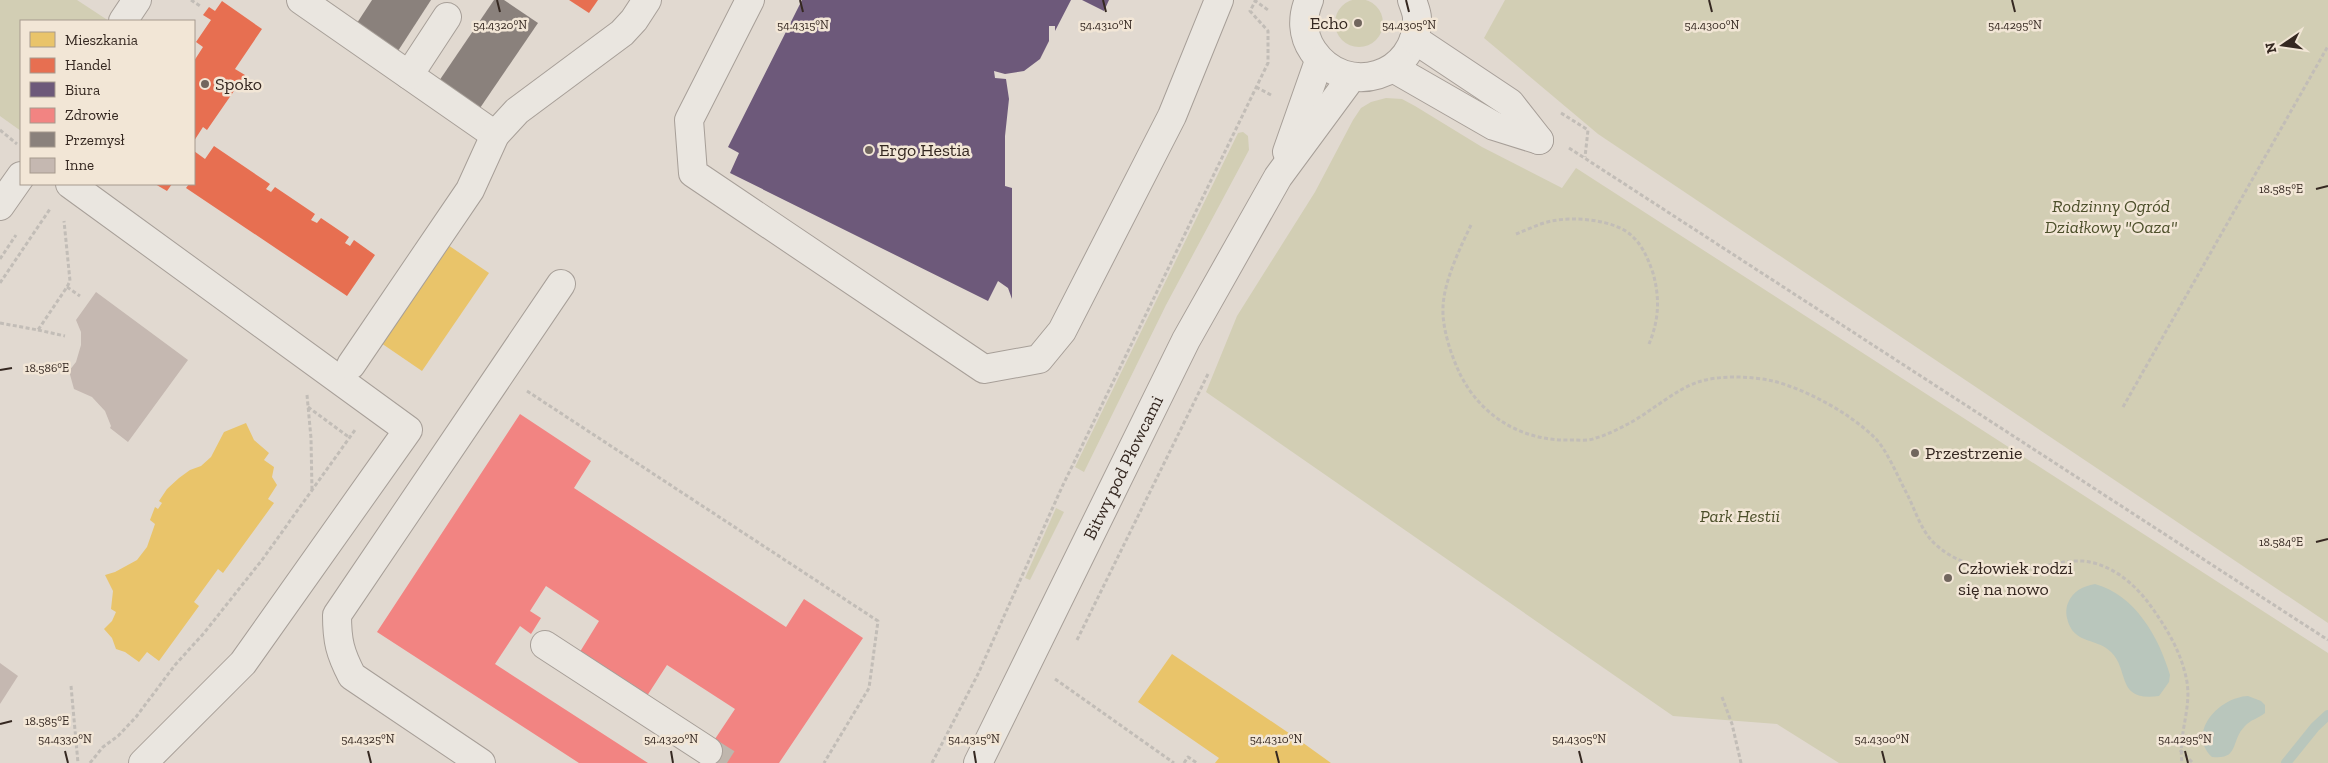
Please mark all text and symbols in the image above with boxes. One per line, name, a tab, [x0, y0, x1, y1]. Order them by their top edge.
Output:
place label: Echo	[1310, 12, 1348, 34]
marker: Echo	[1352, 17, 1364, 29]
text: 54.4320°N	[473, 18, 527, 32]
text: 54.4315°N	[777, 18, 829, 32]
text: 54.4310°N	[1080, 18, 1132, 32]
text: 54.4305°N	[1382, 18, 1436, 32]
text: 54.4300°N	[1685, 18, 1740, 32]
text: 54.4295°N	[1988, 18, 2042, 32]
legend	[20, 20, 195, 185]
north arrow	[2258, 20, 2308, 70]
text: Mieszkania	[65, 31, 138, 49]
text: N	[2261, 40, 2280, 55]
text: Handel	[65, 56, 111, 74]
place label: Spoko	[215, 73, 262, 95]
marker: Spoko	[199, 78, 211, 90]
text: Biura	[65, 81, 100, 99]
text: Zdrowie	[65, 106, 118, 124]
text: Przemysł	[65, 131, 125, 149]
place label: Ergo Hestia	[879, 139, 971, 161]
marker: Ergo Hestia	[863, 144, 875, 156]
text: Inne	[65, 156, 94, 174]
text: 18.585°E	[2259, 182, 2303, 196]
park label: Rodzinny Ogród Działkowy "Oaza"	[2045, 195, 2178, 238]
text: 18.586°E	[25, 361, 69, 375]
street label: Bitwy pod Płowcami	[1078, 392, 1168, 543]
place label: Przestrzenie	[1925, 442, 2022, 464]
marker: Przestrzenie	[1909, 447, 1921, 459]
park label: Park Hestii	[1700, 505, 1780, 527]
text: 18.584°E	[2259, 535, 2303, 549]
place label: Człowiek rodzi się na nowo	[1958, 557, 2073, 600]
marker: Człowiek rodzi się na nowo	[1942, 572, 1954, 584]
text: 18.585°E	[25, 714, 69, 728]
text: 54.4330°N	[38, 732, 92, 746]
text: 54.4325°N	[341, 732, 395, 746]
text: 54.4320°N	[644, 732, 698, 746]
text: 54.4315°N	[948, 732, 1000, 746]
text: 54.4310°N	[1250, 732, 1302, 746]
text: 54.4305°N	[1552, 732, 1606, 746]
text: 54.4300°N	[1855, 732, 1910, 746]
text: 54.4295°N	[2158, 732, 2212, 746]

